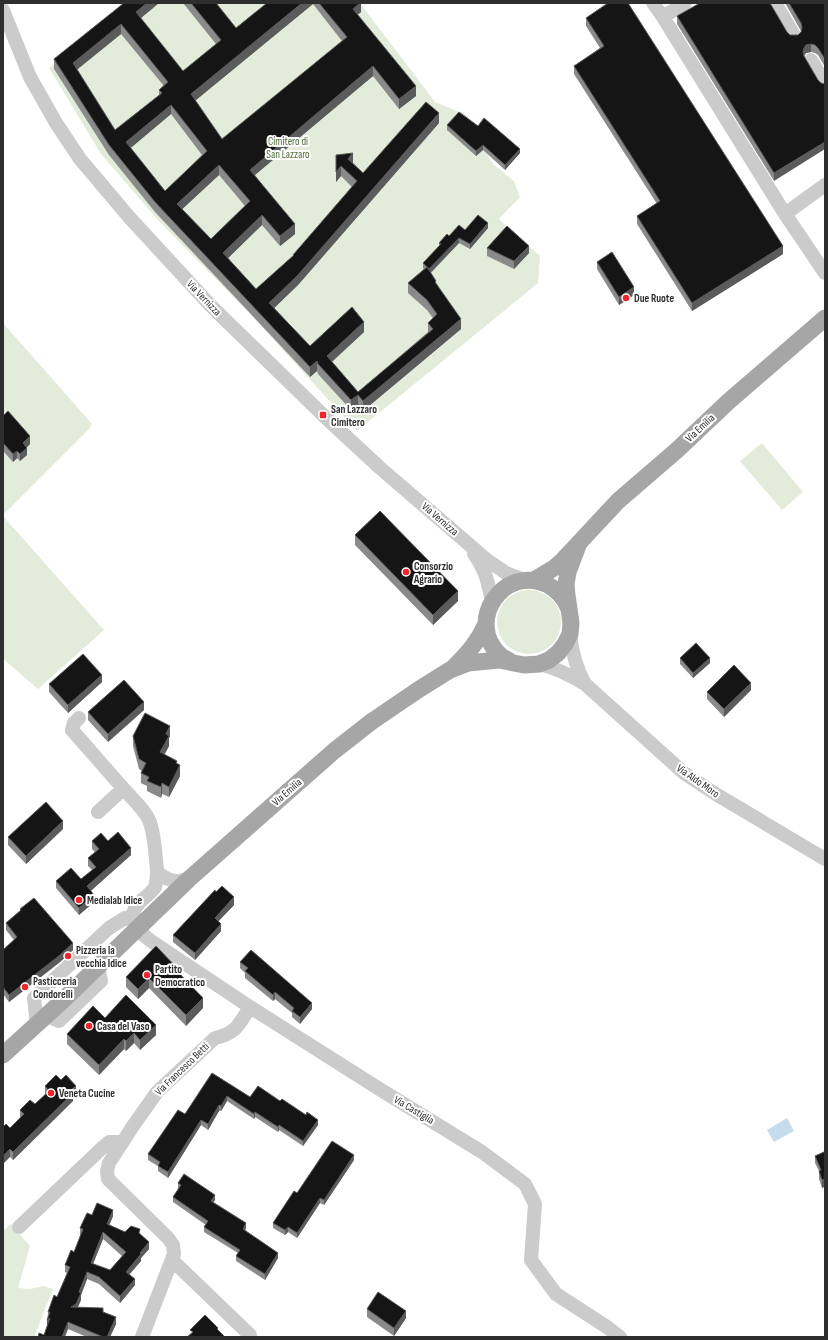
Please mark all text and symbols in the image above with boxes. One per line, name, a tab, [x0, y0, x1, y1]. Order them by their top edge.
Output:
park label: Cimitero di San Lazzaro	[266, 135, 310, 161]
street label: Via Vernizza	[184, 278, 224, 318]
place label: Due Ruote	[634, 292, 674, 305]
marker: Due Ruote	[621, 293, 631, 303]
place label: San Lazzaro Cimitero	[331, 403, 377, 429]
marker: San Lazzaro Cimitero	[318, 410, 328, 420]
street label: Via Emilia	[683, 411, 717, 445]
street label: Via Vernizza	[419, 500, 461, 538]
place label: Consorzio Agrario	[413, 560, 453, 586]
marker: Consorzio Agrario	[401, 567, 411, 577]
street label: Via Aldo Moro	[674, 761, 722, 801]
street label: Via Emilia	[269, 776, 305, 808]
place label: Medialab Idice	[87, 894, 142, 907]
marker: Medialab Idice	[74, 895, 84, 905]
place label: Pizzeria la vecchia Idice	[76, 944, 127, 970]
marker: Pizzeria la vecchia Idice	[63, 951, 73, 961]
place label: Partito Democratico	[155, 963, 205, 989]
marker: Partito Democratico	[142, 970, 152, 980]
place label: Pasticceria Condorelli	[33, 975, 77, 1001]
marker: Pasticceria Condorelli	[20, 982, 30, 992]
place label: Casa del Vaso	[97, 1020, 150, 1033]
marker: Casa del Vaso	[84, 1021, 94, 1031]
street label: Via Francesco Betti	[152, 1040, 212, 1098]
place label: Veneta Cucine	[59, 1087, 115, 1100]
marker: Veneta Cucine	[46, 1088, 56, 1098]
street label: Via Castiglia	[392, 1093, 436, 1127]

